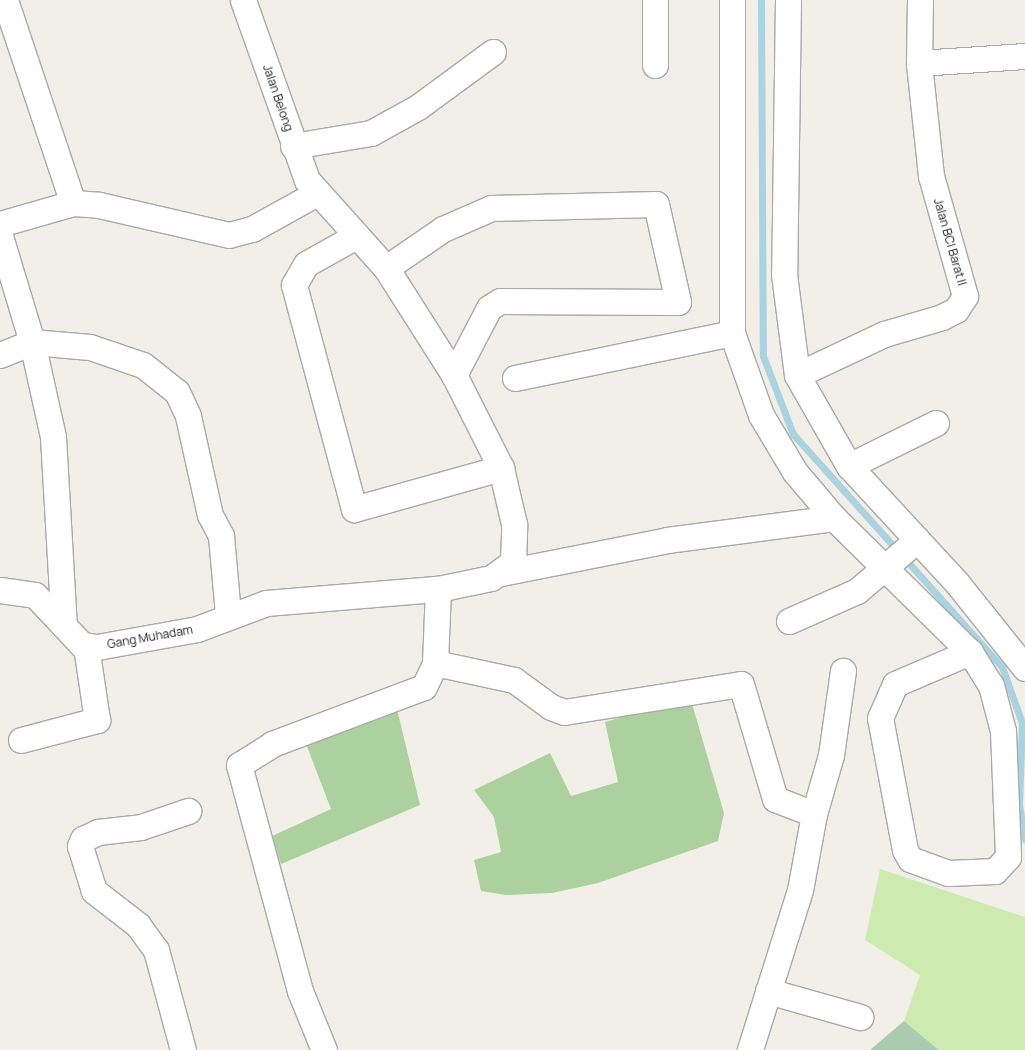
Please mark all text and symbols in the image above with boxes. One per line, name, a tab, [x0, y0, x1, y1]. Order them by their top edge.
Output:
street label: Jalan Belong	[260, 63, 296, 133]
street label: Jalan BCI Barat II	[931, 197, 969, 287]
street label: Gang Muhadam	[106, 622, 194, 652]

